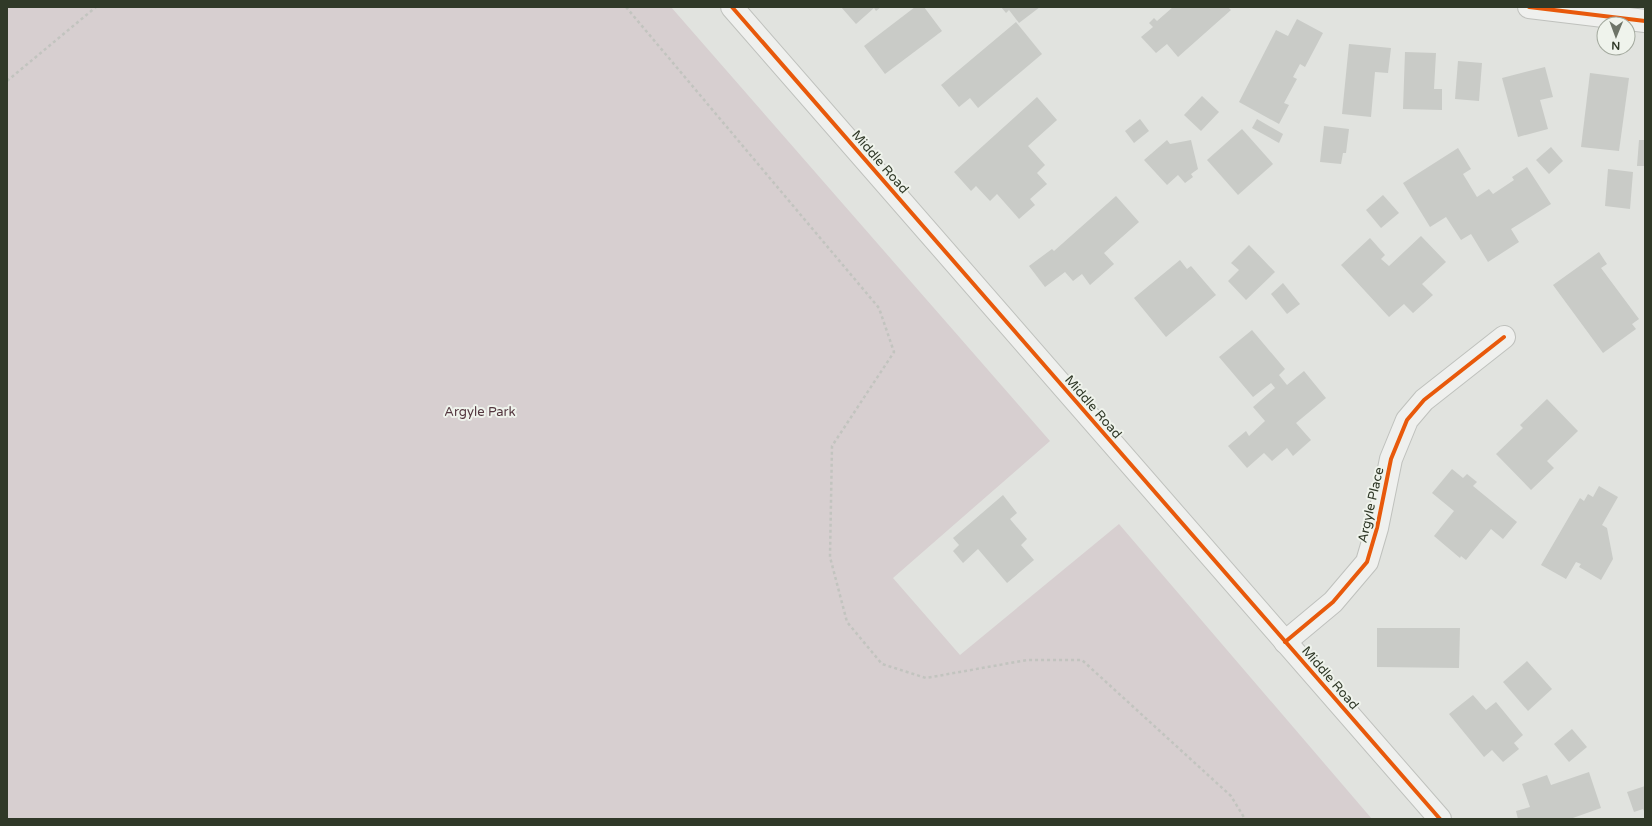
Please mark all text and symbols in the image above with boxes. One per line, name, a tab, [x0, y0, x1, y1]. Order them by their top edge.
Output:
north arrow	[1596, 16, 1636, 56]
text: N	[1611, 39, 1620, 52]
street label: Middle Road	[848, 127, 912, 197]
street label: Middle Road	[1061, 372, 1125, 442]
park label: Argyle Park	[444, 404, 516, 420]
street label: Argyle Place	[1355, 466, 1387, 544]
street label: Middle Road	[1298, 643, 1362, 713]

